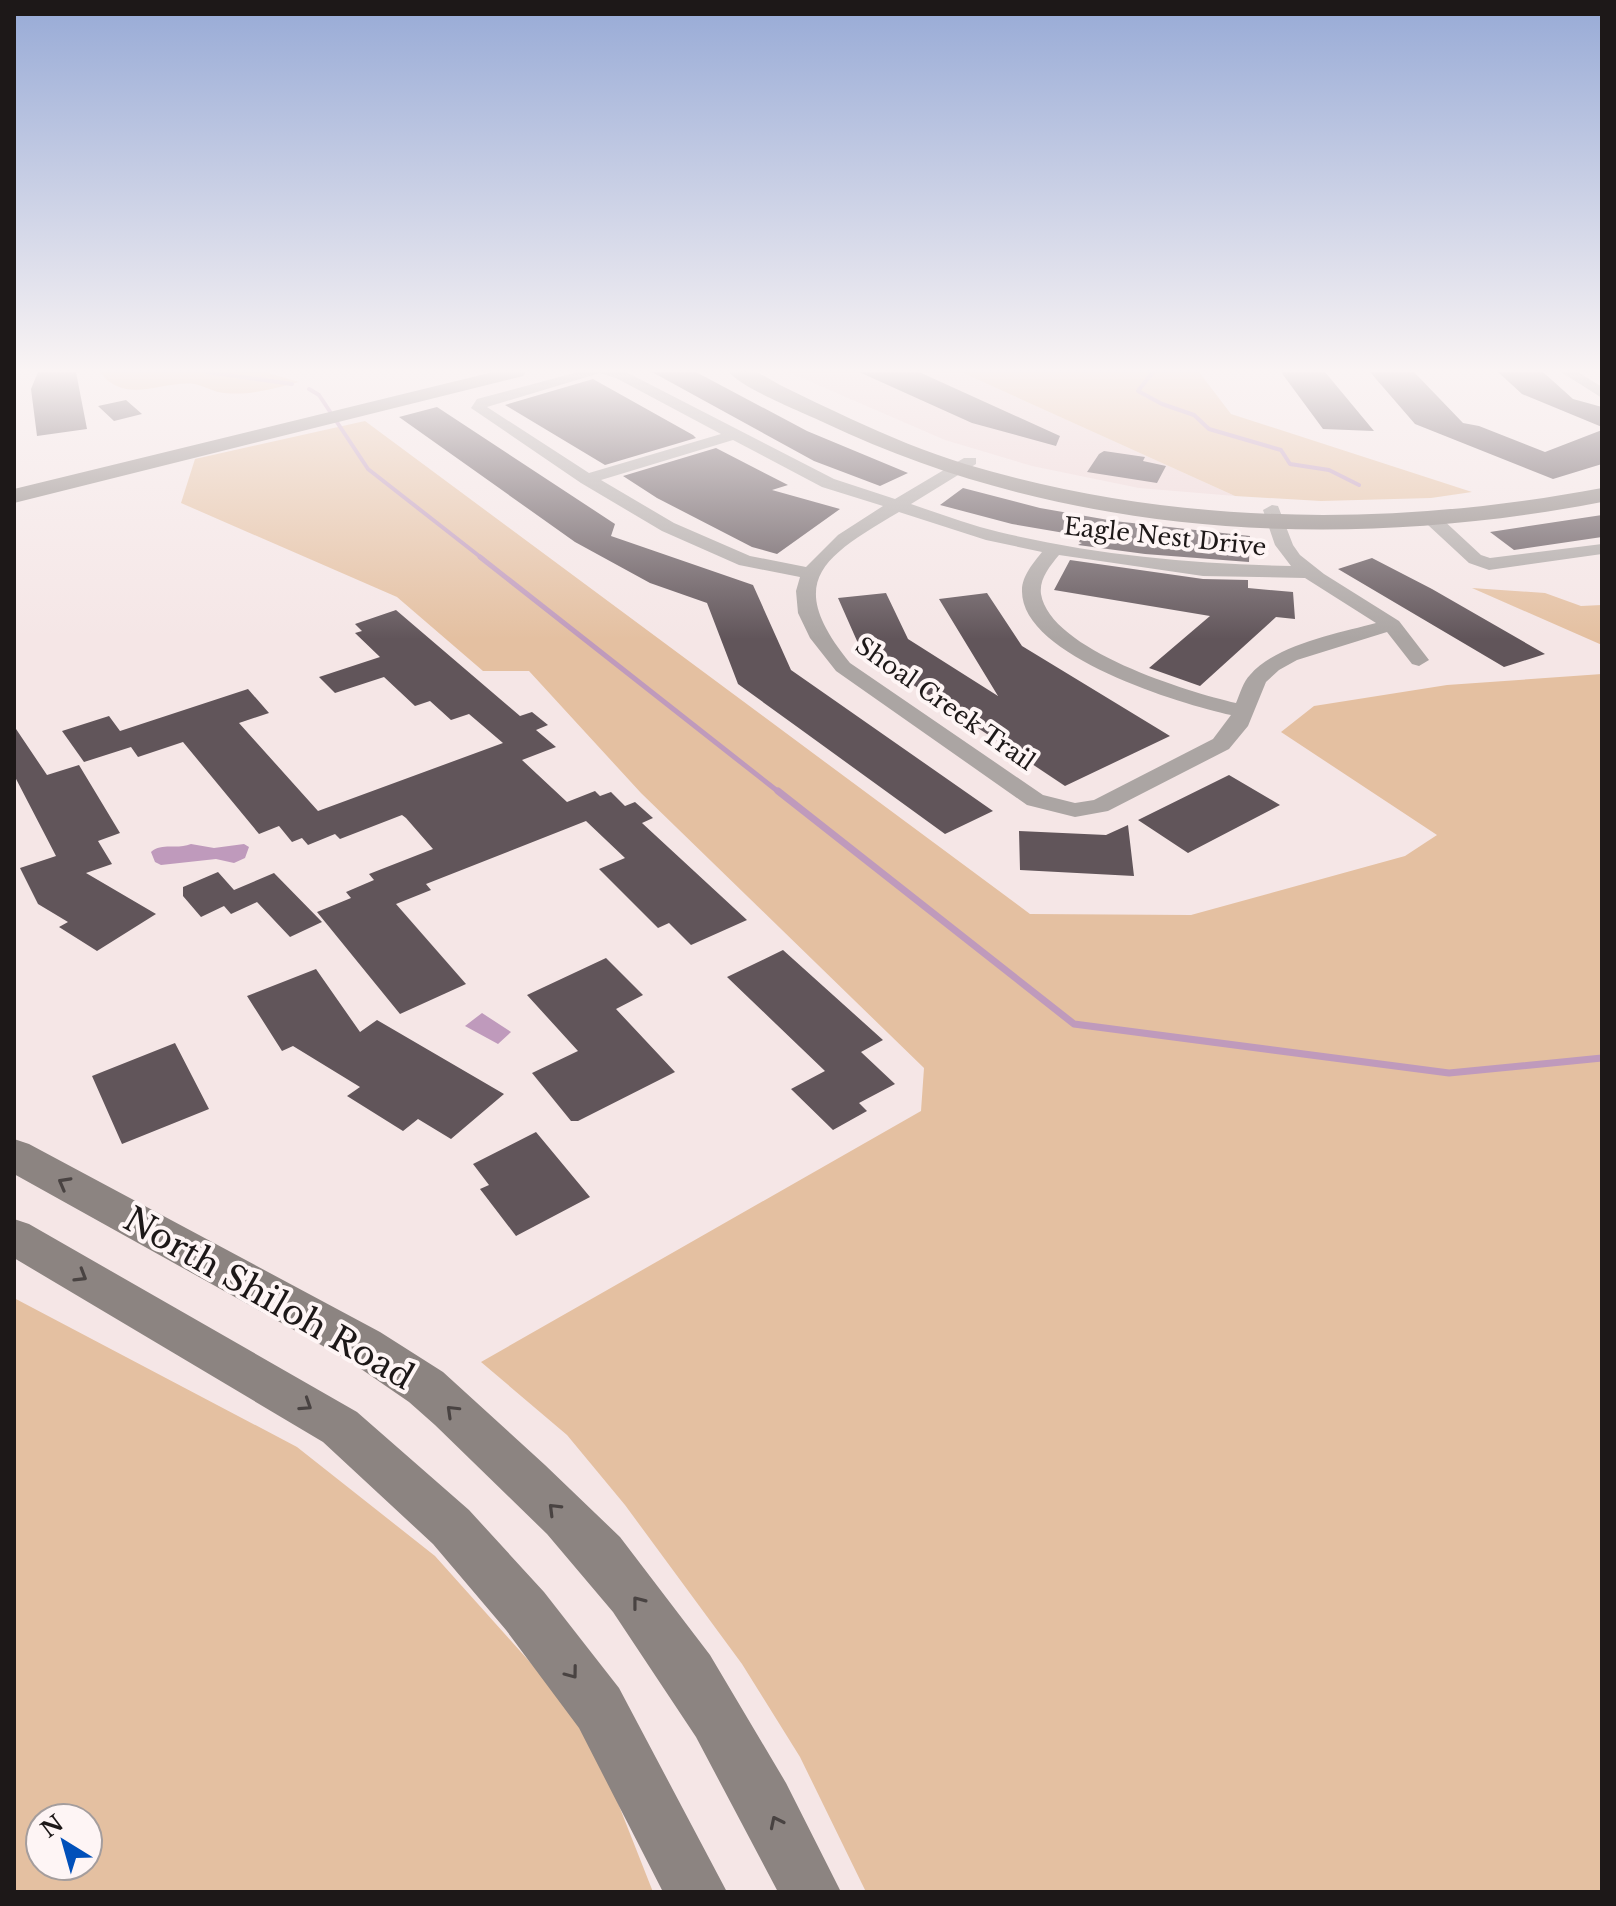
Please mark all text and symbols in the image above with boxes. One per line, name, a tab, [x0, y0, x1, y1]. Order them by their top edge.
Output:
street label: Eagle Nest Drive	[1062, 511, 1268, 562]
street label: Shoal Creek Trail	[850, 631, 1041, 777]
one-way arrow	[58, 1177, 72, 1192]
street label: North Shiloh Road	[117, 1198, 422, 1398]
one-way arrow	[72, 1266, 87, 1282]
one-way arrow	[298, 1395, 312, 1410]
one-way arrow	[447, 1405, 461, 1420]
one-way arrow	[549, 1504, 563, 1518]
one-way arrow	[633, 1596, 647, 1611]
one-way arrow	[562, 1664, 576, 1679]
north arrow	[24, 1802, 104, 1882]
text: N	[36, 1809, 69, 1843]
one-way arrow	[770, 1815, 786, 1830]

